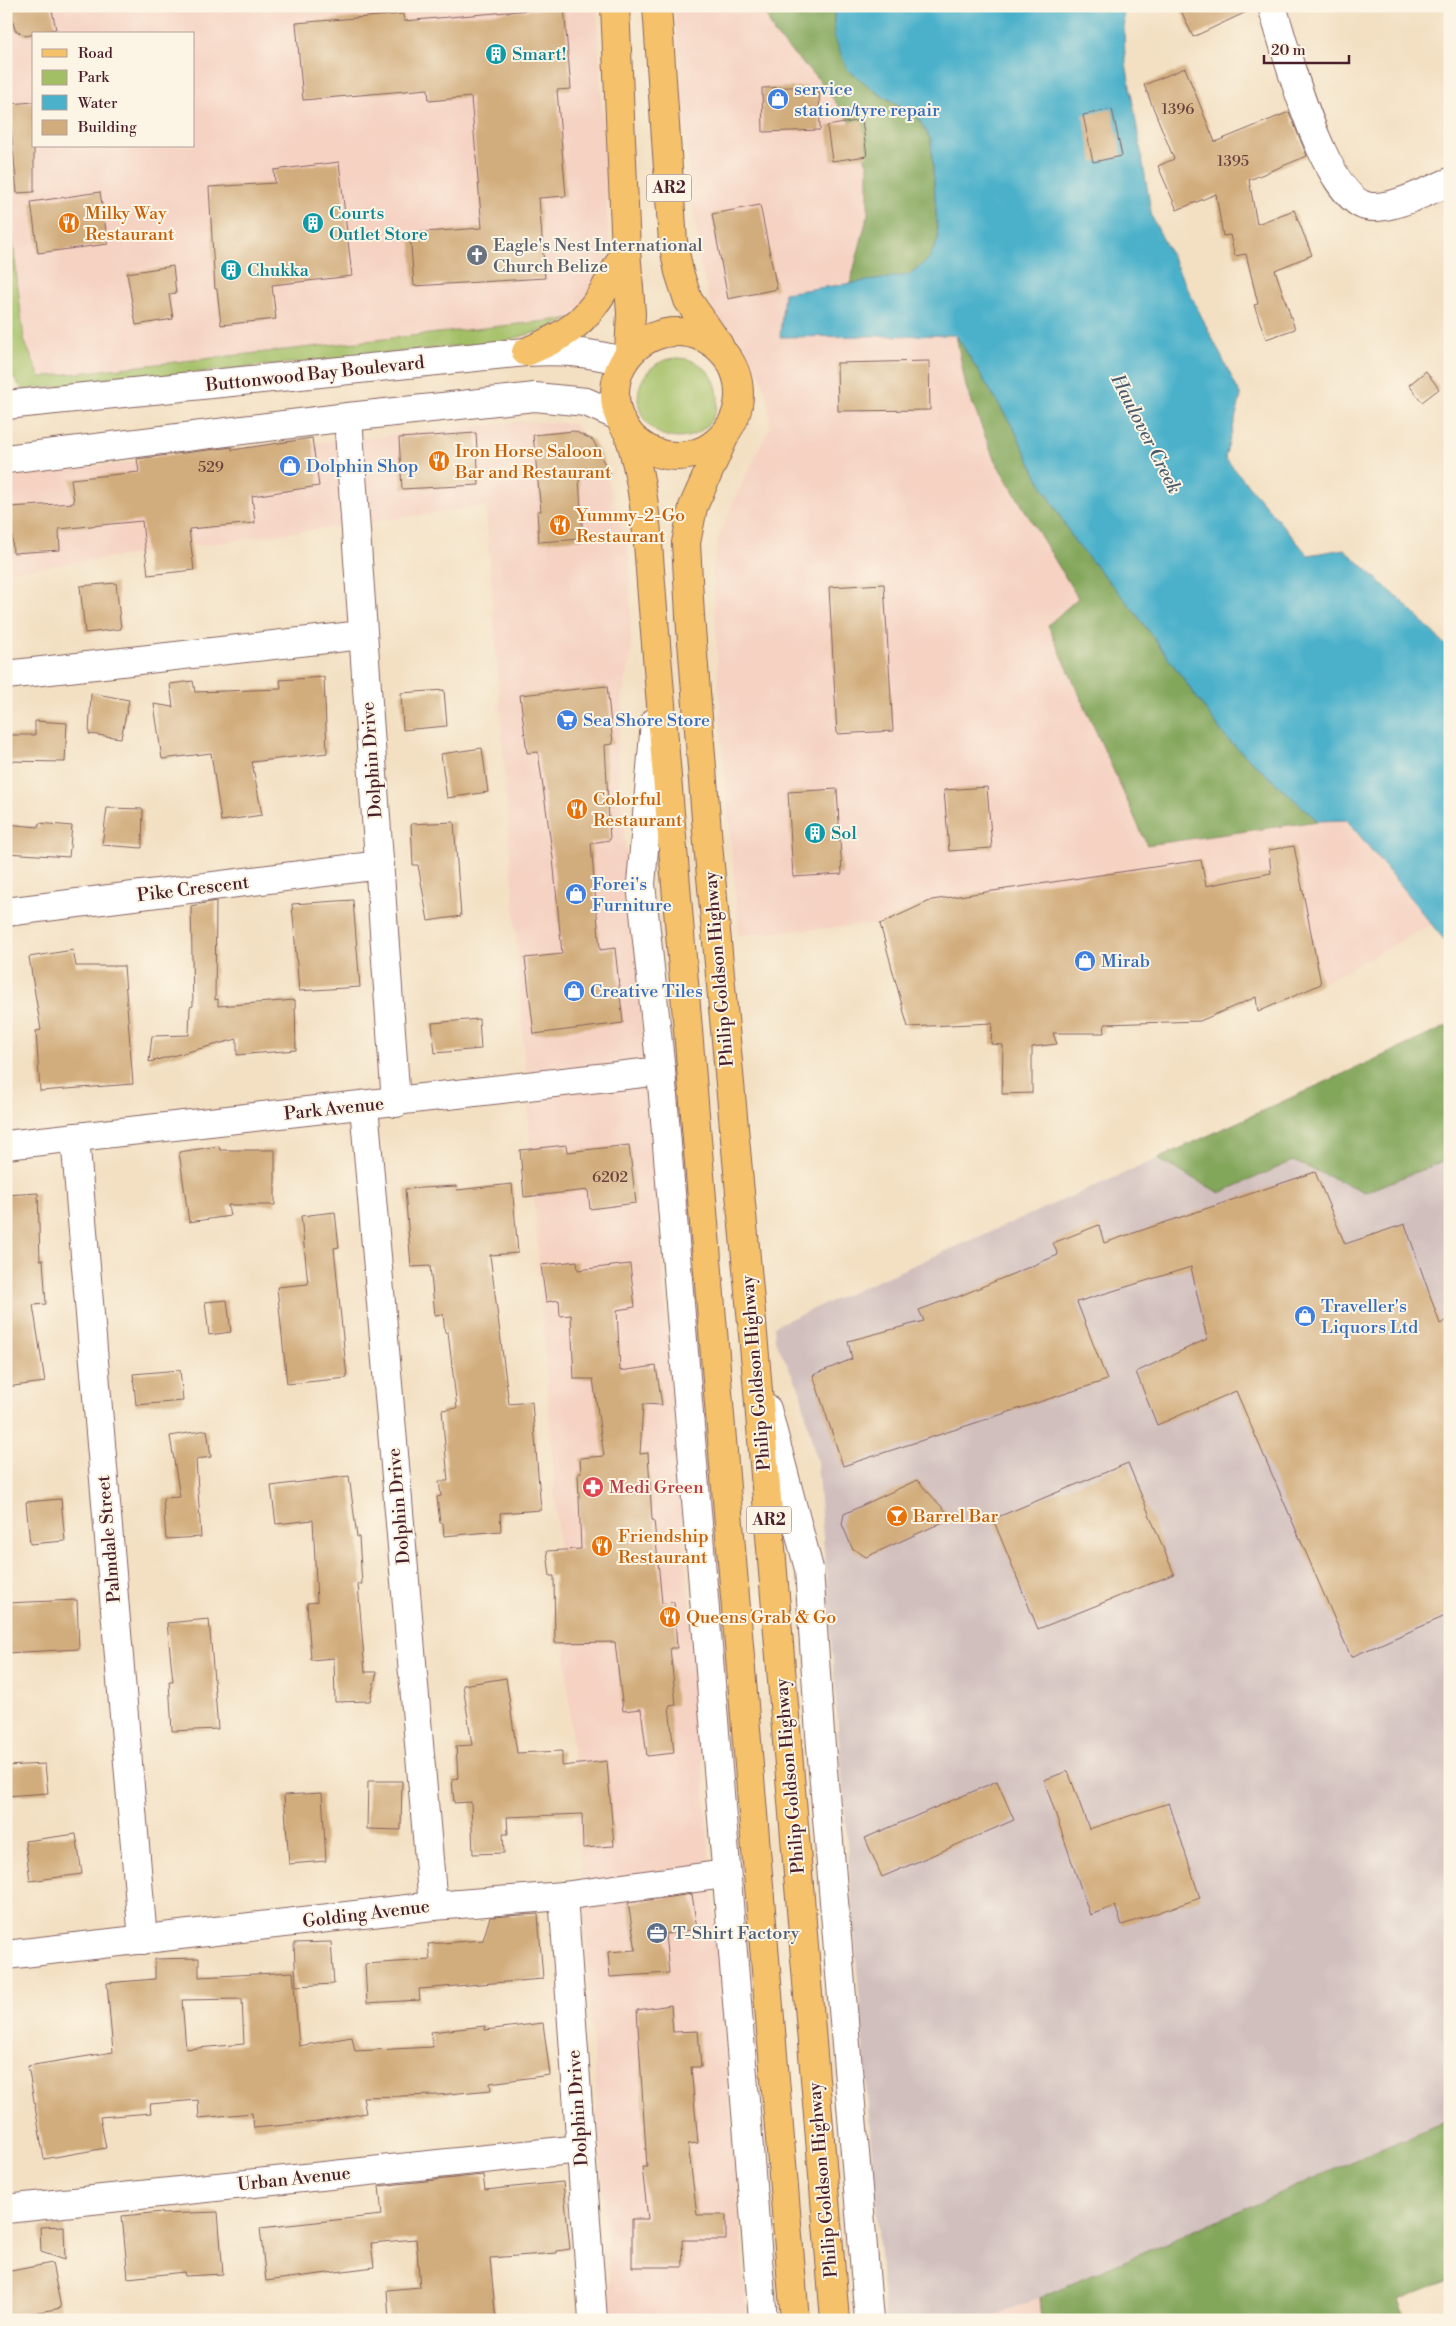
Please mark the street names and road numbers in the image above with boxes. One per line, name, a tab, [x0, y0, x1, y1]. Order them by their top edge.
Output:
road number: AR2	[646, 174, 692, 202]
street label: Buttonwood Bay Boulevard	[203, 351, 426, 397]
street label: Dolphin Drive	[356, 701, 388, 819]
street label: Philip Goldson Highway	[699, 870, 739, 1068]
street label: Pike Crescent	[136, 871, 251, 907]
street label: Park Avenue	[283, 1092, 385, 1126]
street label: Philip Goldson Highway	[736, 1274, 776, 1472]
street label: Dolphin Drive	[382, 1447, 416, 1565]
street label: Palmdale Street	[92, 1474, 126, 1604]
road number: AR2	[746, 1506, 792, 1534]
street label: Philip Goldson Highway	[770, 1677, 810, 1875]
street label: Golding Avenue	[301, 1895, 431, 1933]
street label: Dolphin Drive	[562, 2049, 594, 2167]
street label: Philip Goldson Highway	[803, 2081, 843, 2279]
street label: Urban Avenue	[236, 2162, 352, 2196]

